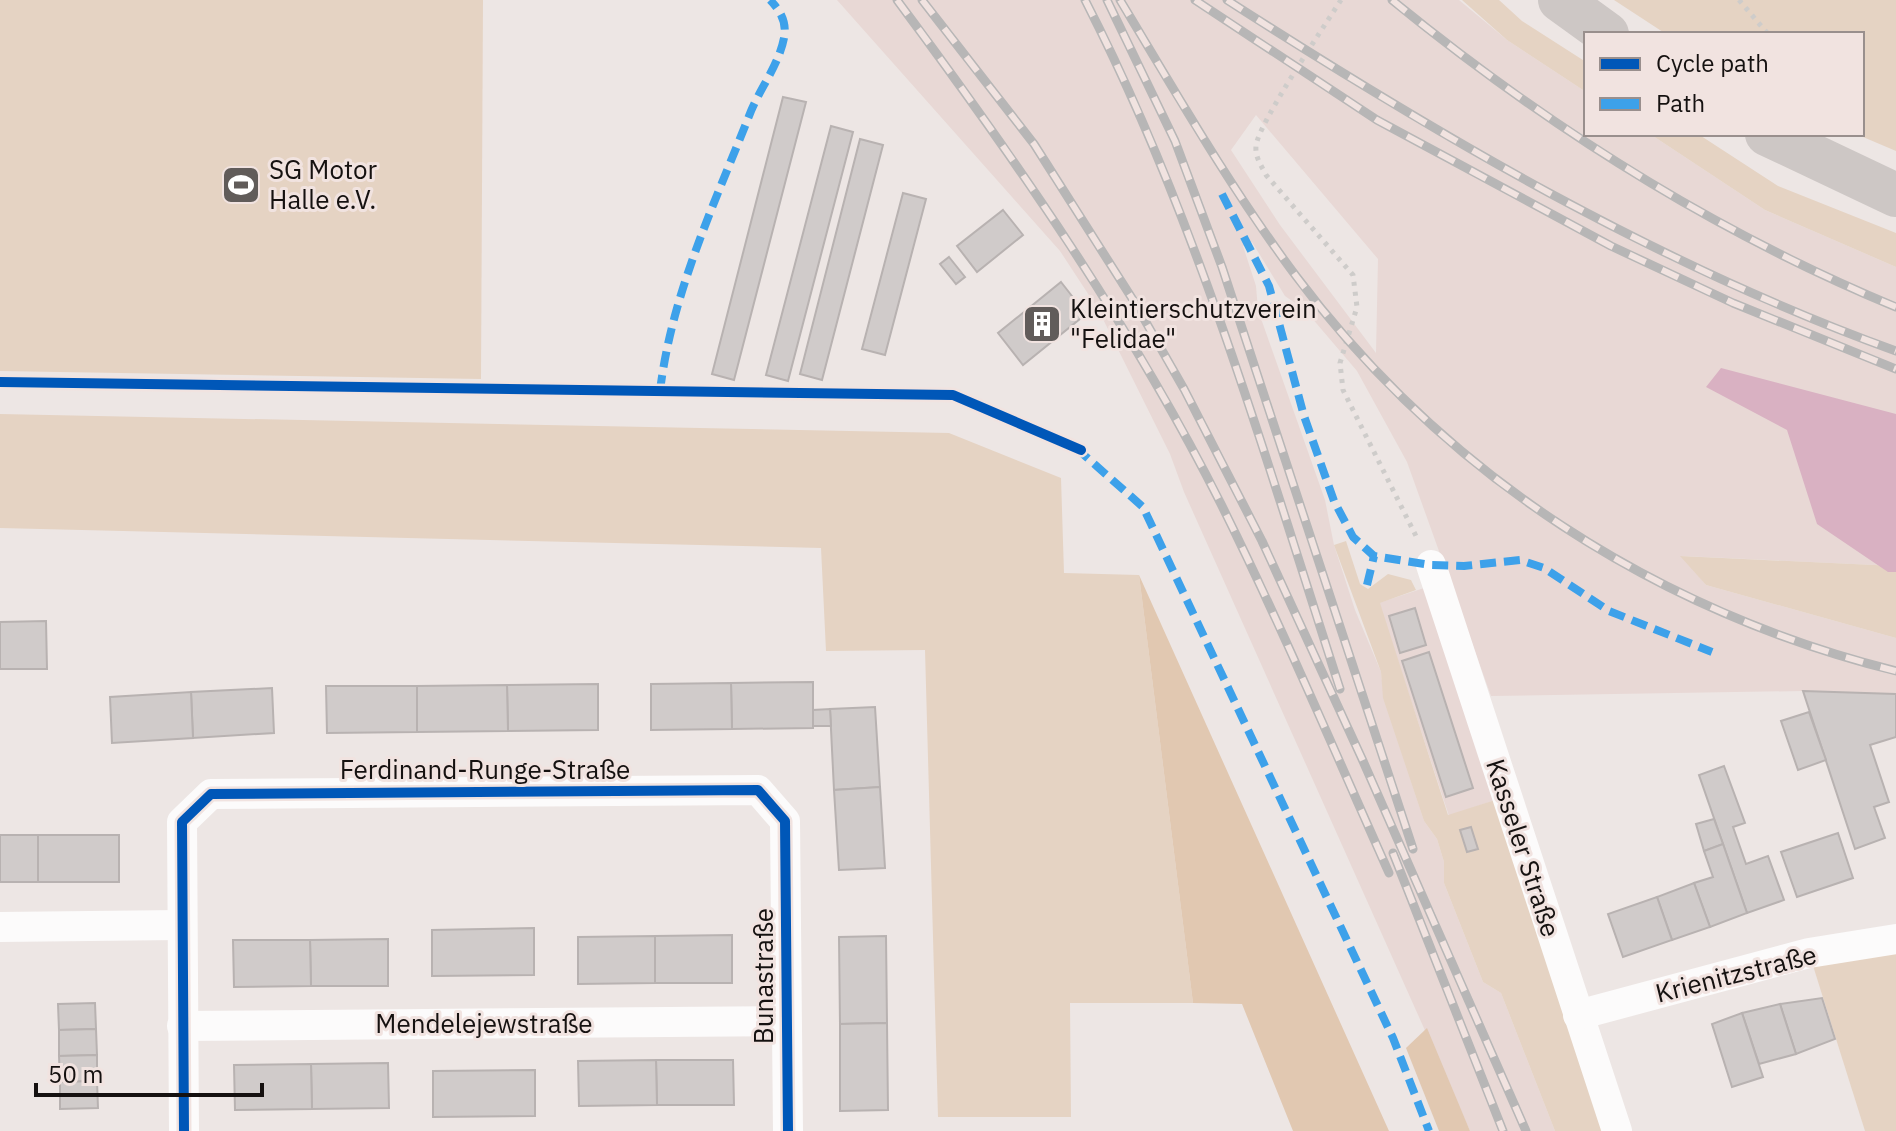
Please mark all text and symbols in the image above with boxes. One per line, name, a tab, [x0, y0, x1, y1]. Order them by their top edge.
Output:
legend	[1584, 32, 1864, 136]
text: Cycle path	[1656, 47, 1769, 79]
text: Path	[1656, 87, 1705, 119]
place label: SG Motor Halle e.V.	[269, 152, 378, 216]
sports icon: SG Motor Halle e.V.	[220, 164, 262, 206]
place label: Kleintierschutzverein "Felidae"	[1070, 291, 1317, 355]
building icon: Kleintierschutzverein "Felidae"	[1021, 303, 1063, 345]
street label: Ferdinand-Runge-Straße	[340, 752, 630, 786]
street label: Kasseler Straße	[1479, 755, 1569, 941]
street label: Bunastraße	[746, 908, 780, 1044]
street label: Krienitzstraße	[1652, 937, 1820, 1009]
street label: Mendelejewstraße	[375, 1006, 593, 1040]
scale bar	[36, 1047, 262, 1097]
text: 50 m	[48, 1058, 103, 1090]

